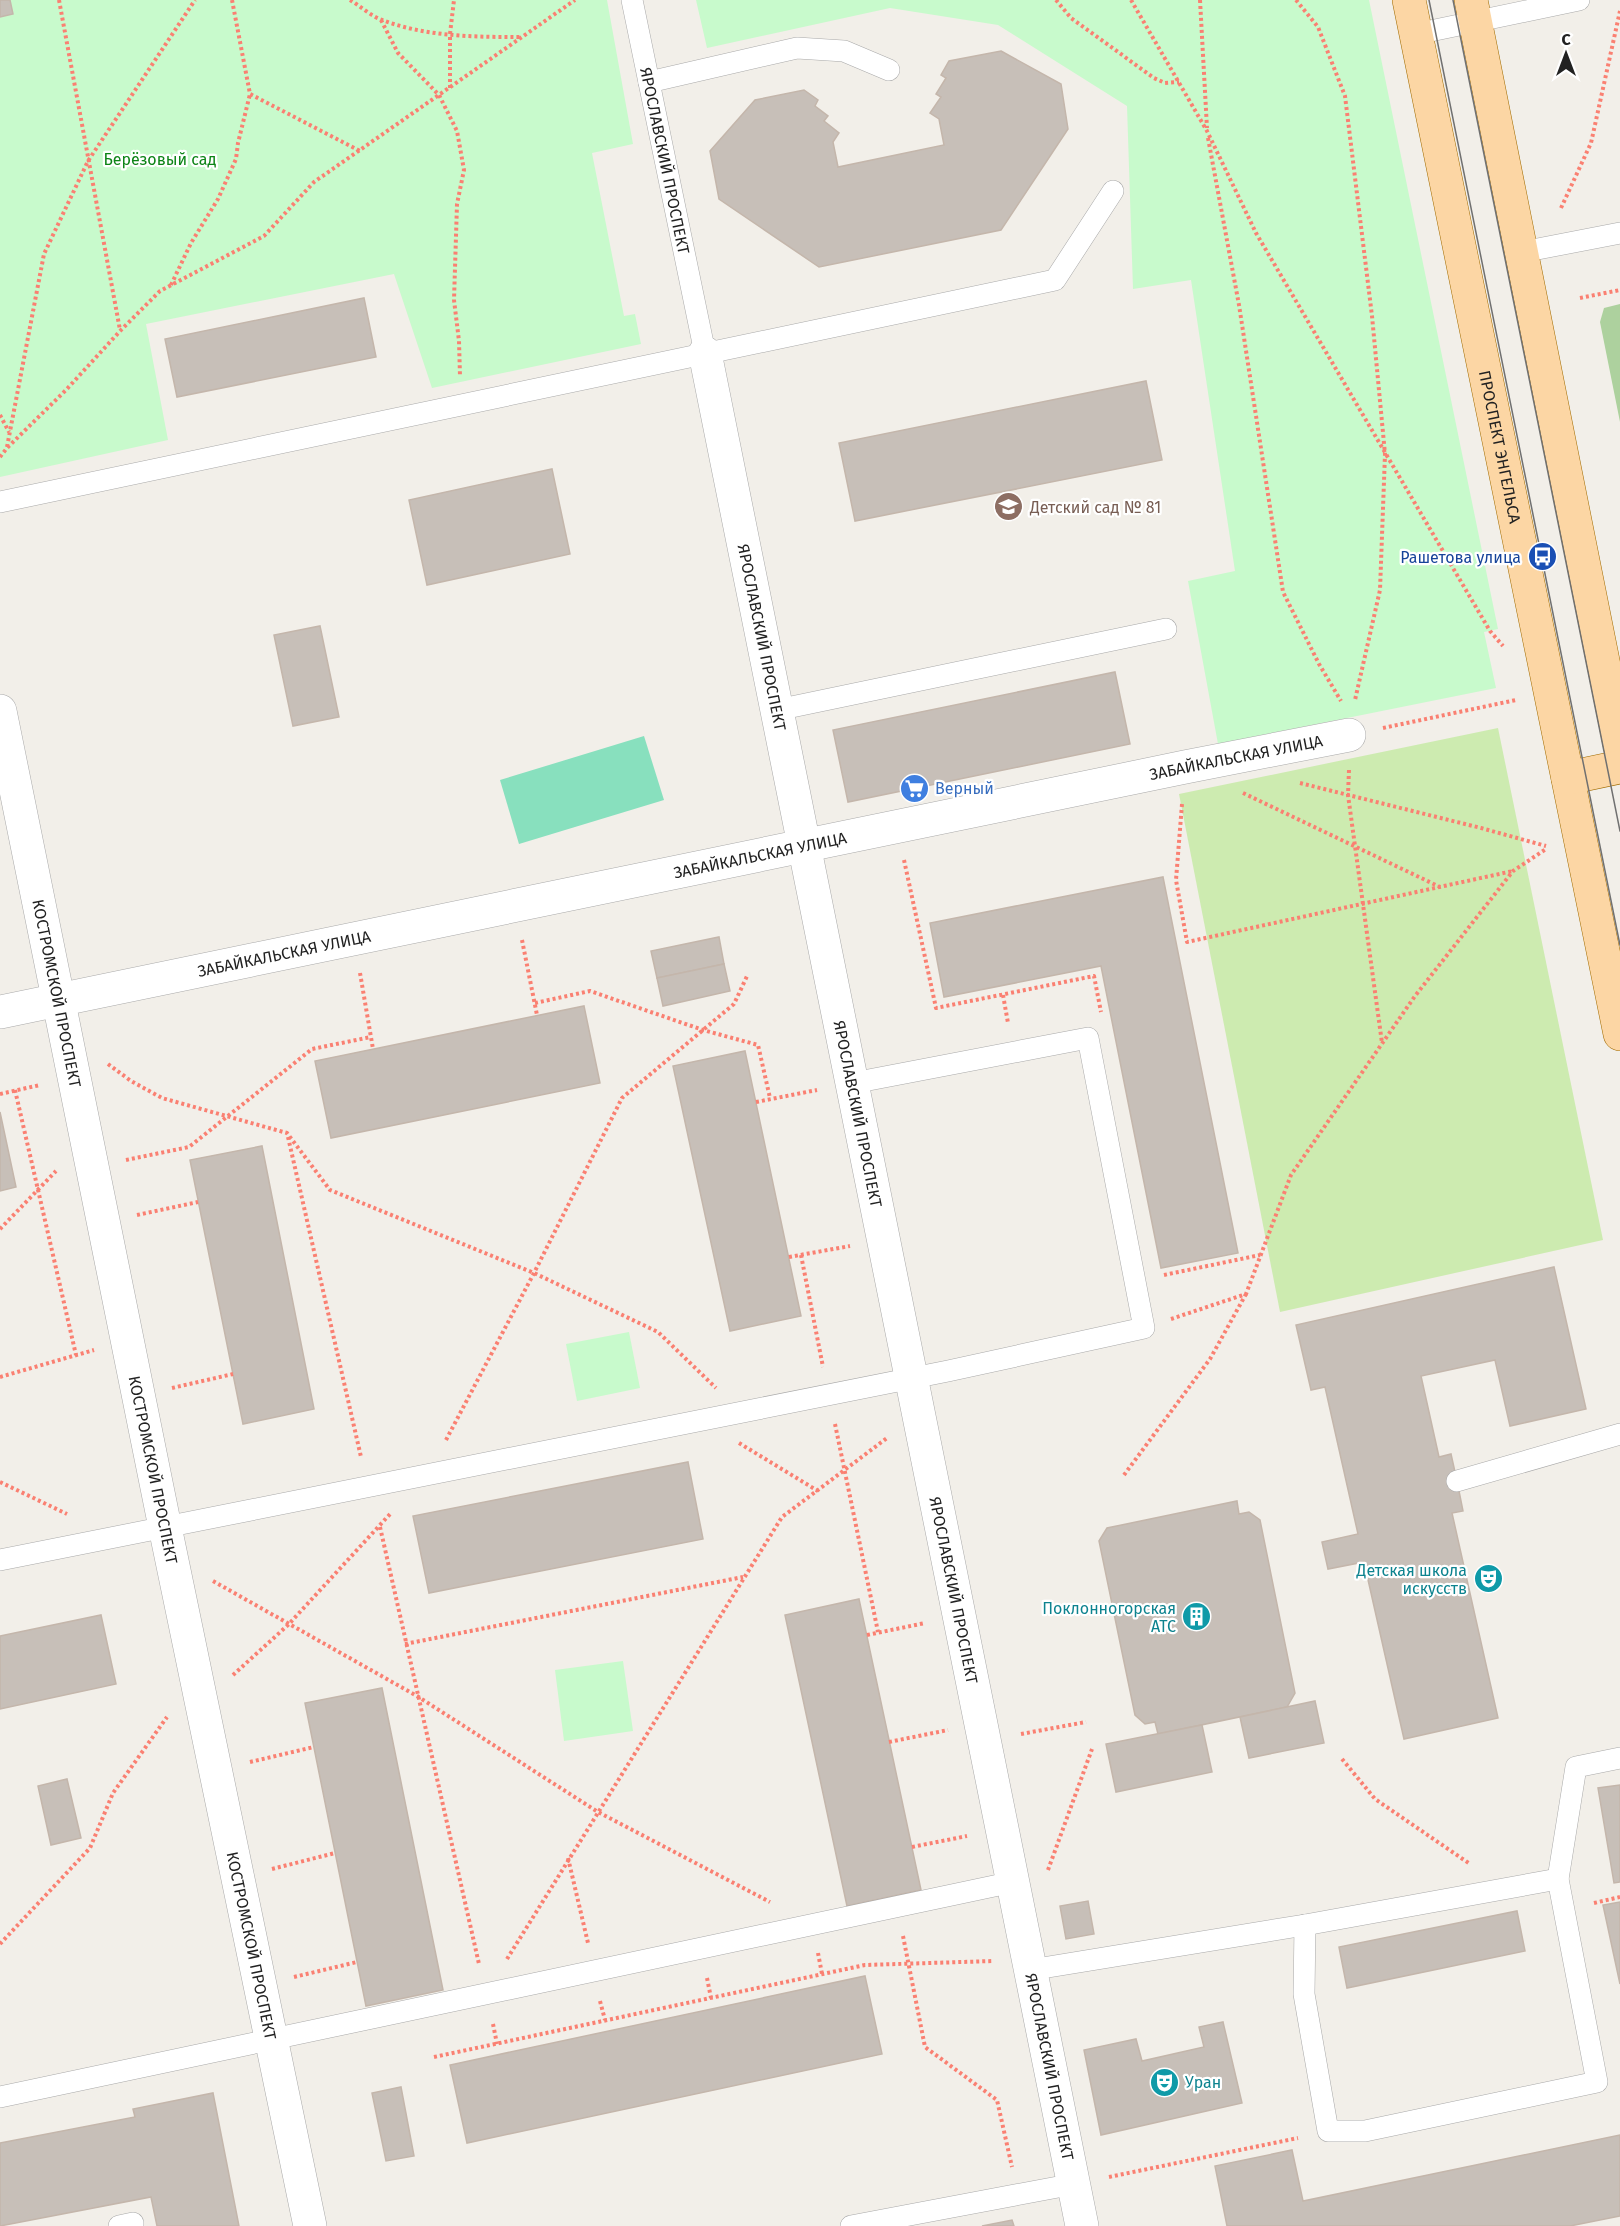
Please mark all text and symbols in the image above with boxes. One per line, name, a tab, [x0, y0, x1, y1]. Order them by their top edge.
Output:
north arrow	[1536, 24, 1596, 84]
text: С	[1561, 30, 1571, 49]
street label: ЯРОСЛАВСКИЙ ПРОСПЕКТ	[636, 66, 693, 257]
park label: Берёзовый сад	[104, 150, 216, 169]
street label: ПРОСПЕКТ ЭНГЕЛЬСА	[1475, 369, 1525, 526]
school or university icon: Детский сад № 81	[993, 491, 1025, 523]
place label: Детский сад № 81	[1029, 498, 1161, 517]
bus stop icon: Рашетова улица	[1526, 541, 1558, 573]
street label: ЯРОСЛАВСКИЙ ПРОСПЕКТ	[734, 542, 790, 733]
place label: Рашетова улица	[1400, 548, 1521, 567]
street label: ЗАБАЙКАЛЬСКАЯ УЛИЦА	[1148, 731, 1325, 784]
supermarket icon: Верный	[898, 772, 930, 804]
place label: Верный	[935, 779, 994, 798]
street label: ЗАБАЙКАЛЬСКАЯ УЛИЦА	[672, 828, 849, 883]
street label: КОСТРОМСКОЙ ПРОСПЕКТ	[28, 898, 85, 1090]
street label: ЗАБАЙКАЛЬСКАЯ УЛИЦА	[196, 926, 373, 981]
street label: ЯРОСЛАВСКИЙ ПРОСПЕКТ	[830, 1019, 886, 1210]
street label: КОСТРОМСКОЙ ПРОСПЕКТ	[125, 1374, 182, 1566]
street label: ЯРОСЛАВСКИЙ ПРОСПЕКТ	[925, 1495, 982, 1686]
place label: Детская школа искусств	[1356, 1561, 1467, 1598]
theatre icon: Детская школа искусств	[1472, 1563, 1504, 1595]
place label: Поклонногорская АТС	[1042, 1599, 1176, 1636]
building icon: Поклонногорская АТС	[1181, 1601, 1213, 1633]
street label: КОСТРОМСКОЙ ПРОСПЕКТ	[223, 1850, 280, 2042]
street label: ЯРОСЛАВСКИЙ ПРОСПЕКТ	[1021, 1972, 1078, 2163]
theatre icon: Уран	[1148, 2066, 1180, 2098]
place label: Уран	[1185, 2073, 1221, 2092]

